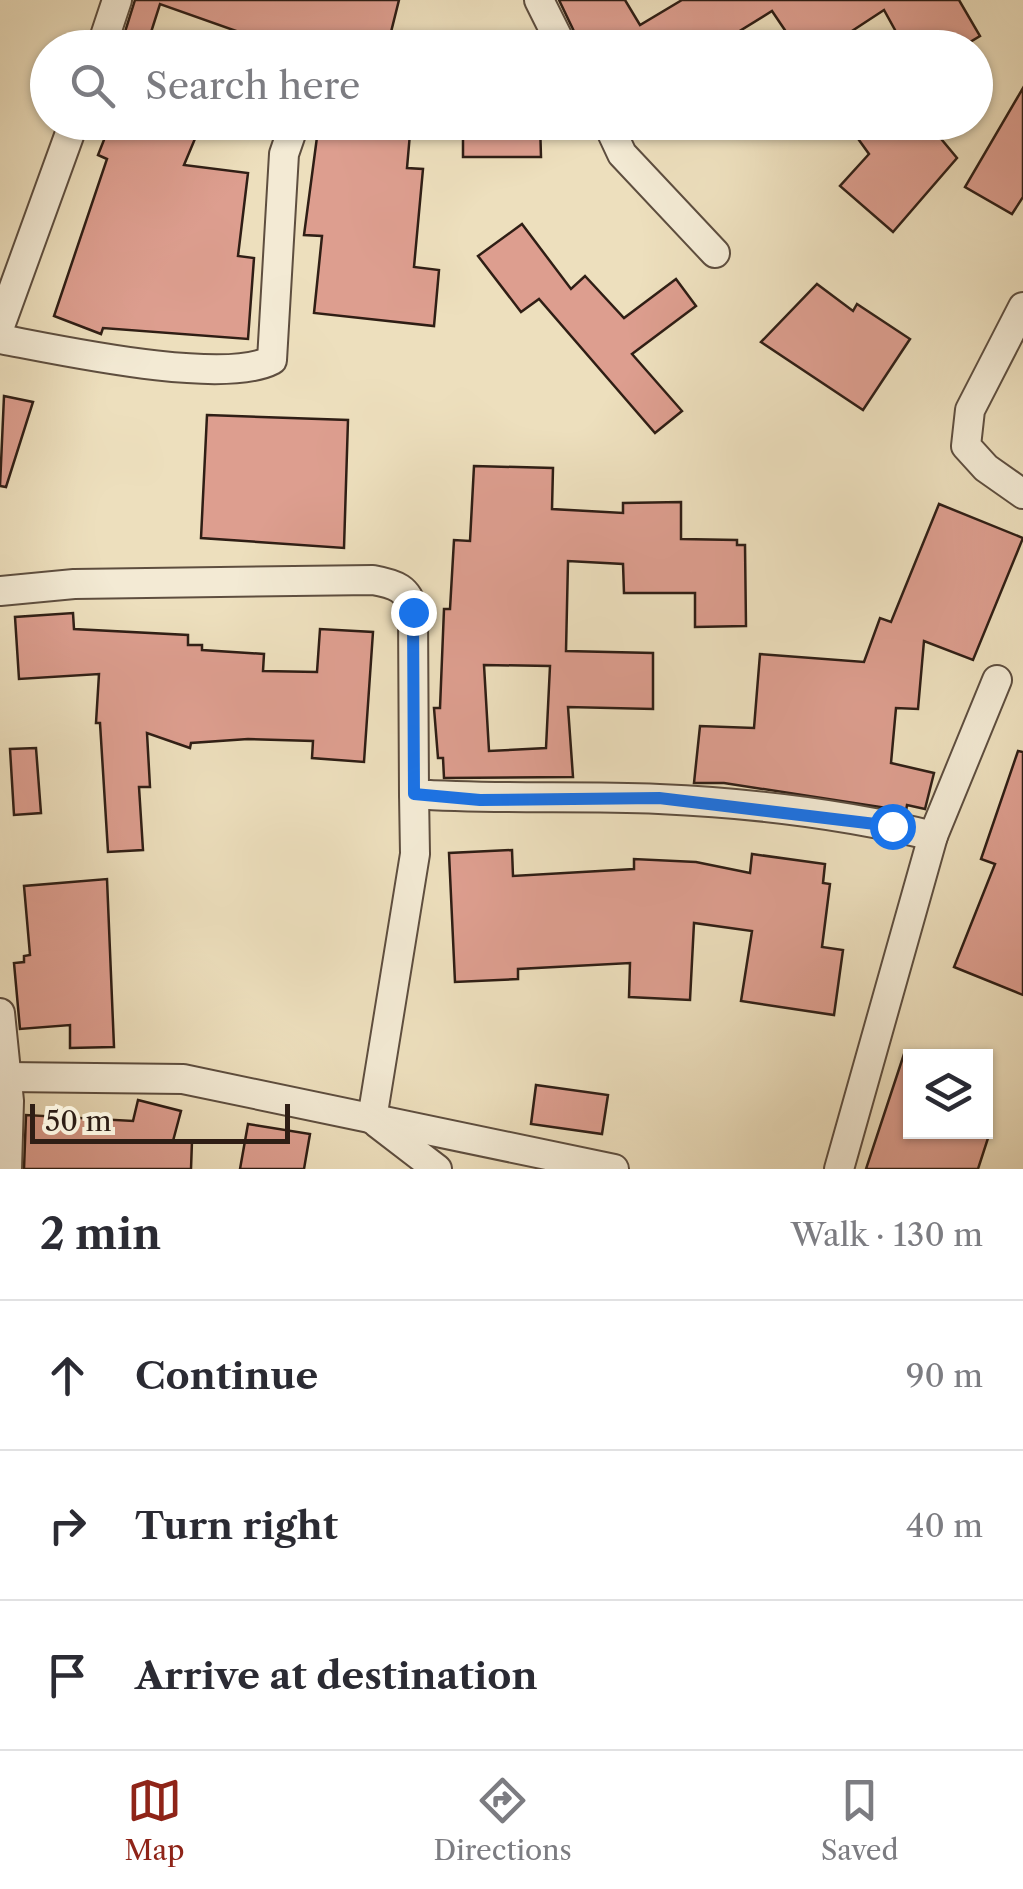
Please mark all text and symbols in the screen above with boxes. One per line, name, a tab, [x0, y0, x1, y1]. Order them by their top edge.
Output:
search box	[30, 30, 993, 140]
icon: search	[65, 58, 120, 113]
text: Search here	[145, 62, 360, 109]
route end	[391, 590, 437, 636]
route start	[870, 804, 916, 850]
map controls	[903, 1049, 993, 1139]
button: layers	[903, 1049, 993, 1139]
scale bar	[30, 1099, 290, 1144]
text: 50 m	[45, 1104, 112, 1138]
text: 2 min	[40, 1208, 161, 1260]
text: Walk · 130 m	[791, 1215, 983, 1254]
icon: ahead	[40, 1348, 95, 1403]
text: Continue	[135, 1352, 318, 1399]
text: 90 m	[906, 1356, 983, 1395]
icon: right	[40, 1498, 95, 1553]
text: Turn right	[135, 1502, 338, 1549]
text: 40 m	[906, 1506, 983, 1545]
icon: arrive	[40, 1648, 95, 1703]
text: Arrive at destination	[135, 1652, 538, 1699]
tab: Map	[124, 1773, 185, 1867]
tab: Directions	[433, 1773, 572, 1867]
tab: Saved	[821, 1773, 899, 1867]

